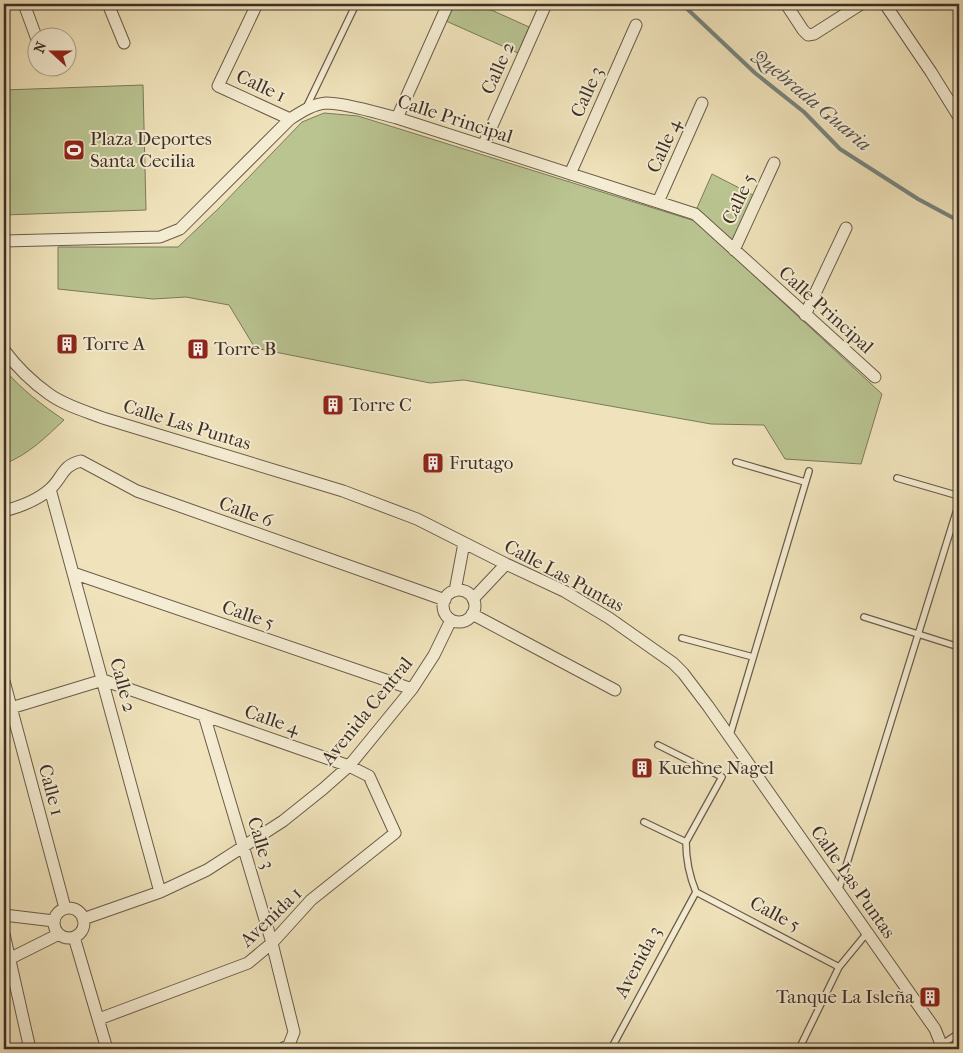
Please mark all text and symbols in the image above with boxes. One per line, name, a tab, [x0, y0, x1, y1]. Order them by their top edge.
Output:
north arrow	[28, 28, 78, 78]
street label: Calle 2	[477, 38, 519, 98]
text: N	[30, 39, 50, 56]
water label: Quebrada Guaria	[747, 43, 876, 157]
street label: Calle 3	[566, 63, 608, 121]
street label: Calle 1	[233, 65, 289, 107]
street label: Calle Principal	[395, 90, 515, 148]
street label: Calle 4	[642, 115, 686, 176]
place label: Plaza Deportes Santa Cecilia	[90, 128, 212, 172]
sports icon: Plaza Deportes Santa Cecilia	[62, 138, 86, 162]
street label: Calle 5	[718, 170, 760, 228]
street label: Calle Principal	[774, 262, 878, 358]
building icon: Torre A	[55, 332, 79, 356]
place label: Torre A	[83, 333, 146, 355]
building icon: Torre B	[186, 337, 210, 361]
place label: Torre B	[214, 338, 276, 360]
building icon: Torre C	[321, 393, 345, 417]
place label: Torre C	[349, 394, 412, 416]
street label: Calle Las Puntas	[120, 395, 254, 455]
building icon: Frutago	[421, 451, 445, 475]
place label: Frutago	[449, 452, 514, 474]
street label: Calle 6	[216, 492, 277, 532]
street label: Calle Las Puntas	[500, 535, 628, 617]
street label: Calle 5	[219, 596, 277, 634]
street label: Avenida Central	[316, 653, 417, 770]
street label: Calle 2	[105, 655, 141, 715]
street label: Calle 4	[242, 700, 303, 740]
building icon: Kuehne Nagel	[630, 756, 654, 780]
place label: Kuehne Nagel	[658, 757, 774, 779]
street label: Calle 1	[34, 762, 68, 818]
street label: Calle 3	[243, 814, 279, 872]
street label: Calle Las Puntas	[806, 821, 900, 943]
street label: Avenida 1	[235, 882, 306, 952]
street label: Calle 5	[746, 892, 804, 936]
street label: Avenida 3	[610, 922, 666, 1002]
building icon: Tanque La Isleña	[918, 985, 942, 1009]
place label: Tanque La Isleña	[776, 986, 914, 1008]

